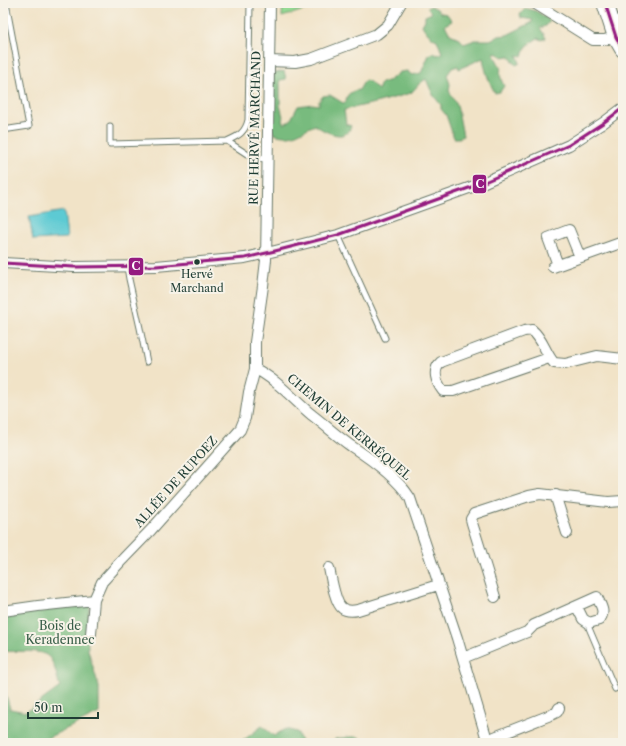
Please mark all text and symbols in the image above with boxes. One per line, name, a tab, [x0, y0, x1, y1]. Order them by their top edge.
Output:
street label: RUE HERVÉ MARCHAND	[245, 51, 263, 205]
line badge: C	[472, 174, 487, 194]
text: C	[476, 177, 485, 191]
line badge: C	[128, 257, 144, 276]
marker: Hervé Marchand	[192, 257, 202, 267]
text: C	[132, 259, 141, 273]
place label: Hervé Marchand	[170, 267, 224, 295]
street label: CHEMIN DE KERRÉQUEL	[284, 370, 415, 483]
street label: ALLÉE DE RUPOEZ	[129, 432, 221, 531]
park label: Bois de Keradennec	[25, 618, 95, 647]
scale bar	[28, 694, 98, 720]
text: 50 m	[34, 700, 63, 715]

